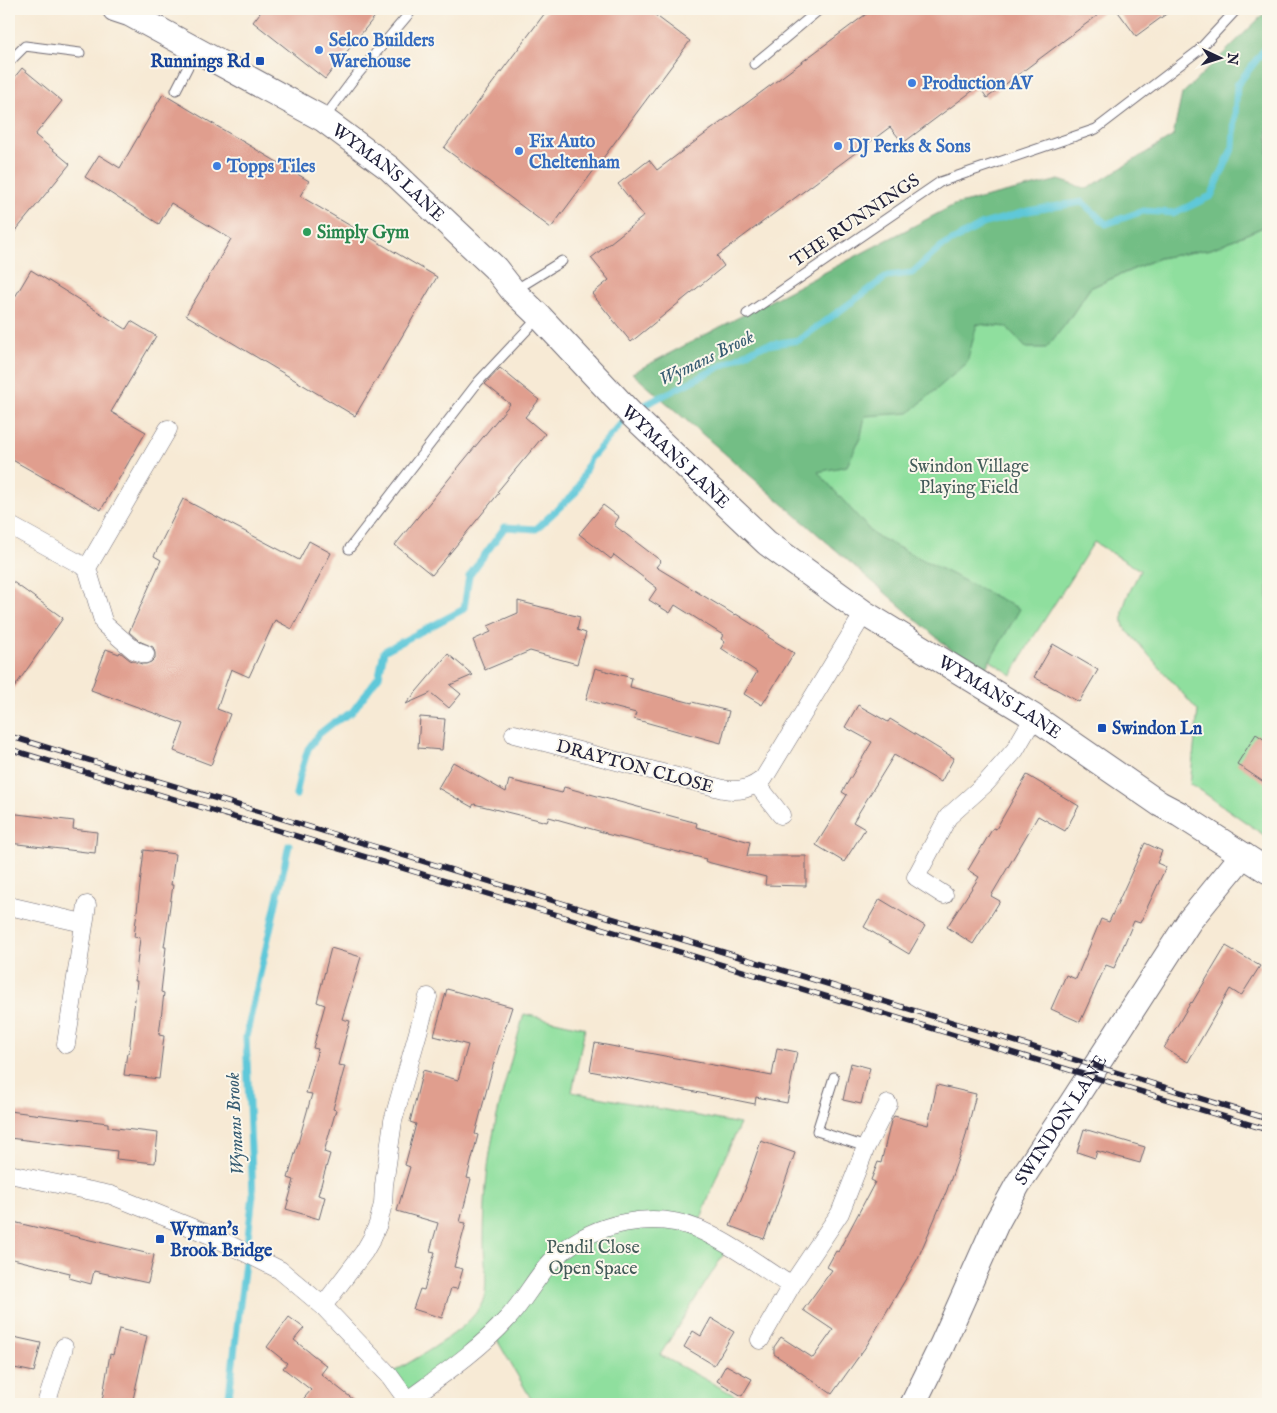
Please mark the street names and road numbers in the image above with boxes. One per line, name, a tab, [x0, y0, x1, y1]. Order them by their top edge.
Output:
street label: WYMANS LANE	[327, 119, 449, 227]
street label: THE RUNNINGS	[787, 169, 925, 273]
street label: WYMANS LANE	[616, 401, 734, 514]
street label: WYMANS LANE	[933, 651, 1065, 745]
street label: DRAYTON CLOSE	[553, 735, 716, 800]
street label: SWINDON LANE	[1010, 1051, 1113, 1190]

